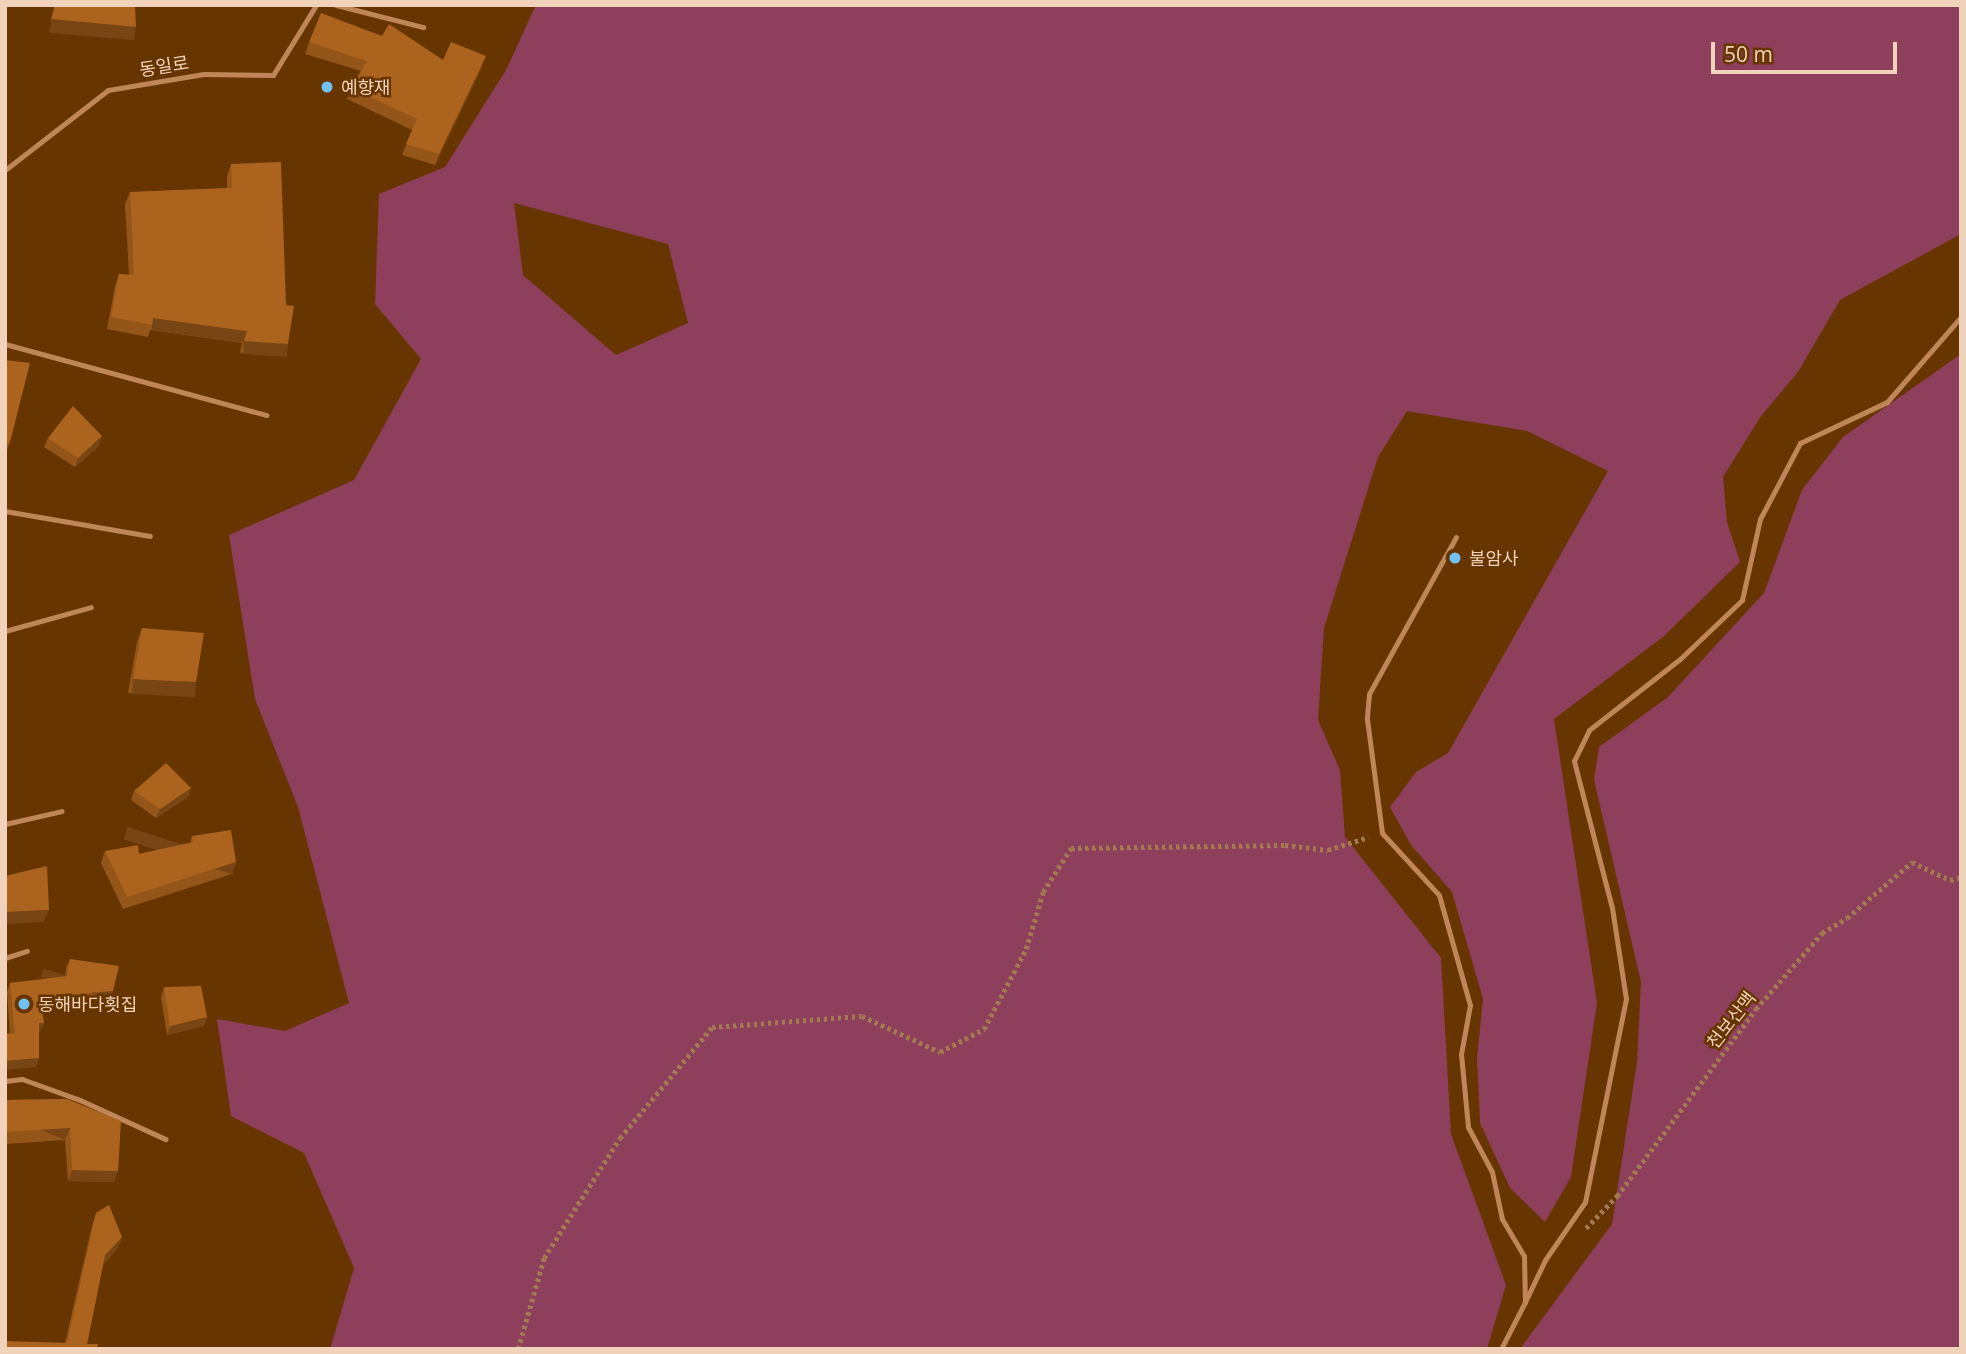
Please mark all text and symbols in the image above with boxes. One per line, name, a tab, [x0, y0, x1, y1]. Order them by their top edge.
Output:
scale bar	[1714, 28, 1899, 72]
text: 50 m	[1724, 40, 1773, 68]
street label: 동일로	[138, 51, 190, 81]
place label: 예향재	[341, 76, 391, 98]
marker: 예향재	[319, 79, 335, 95]
place label: 불암사	[1469, 547, 1519, 569]
marker: 불암사	[1447, 550, 1463, 566]
street label: 천보산맥	[1702, 987, 1760, 1053]
place label: 동해바다횟집	[38, 993, 137, 1015]
marker: 동해바다횟집	[16, 996, 32, 1012]

